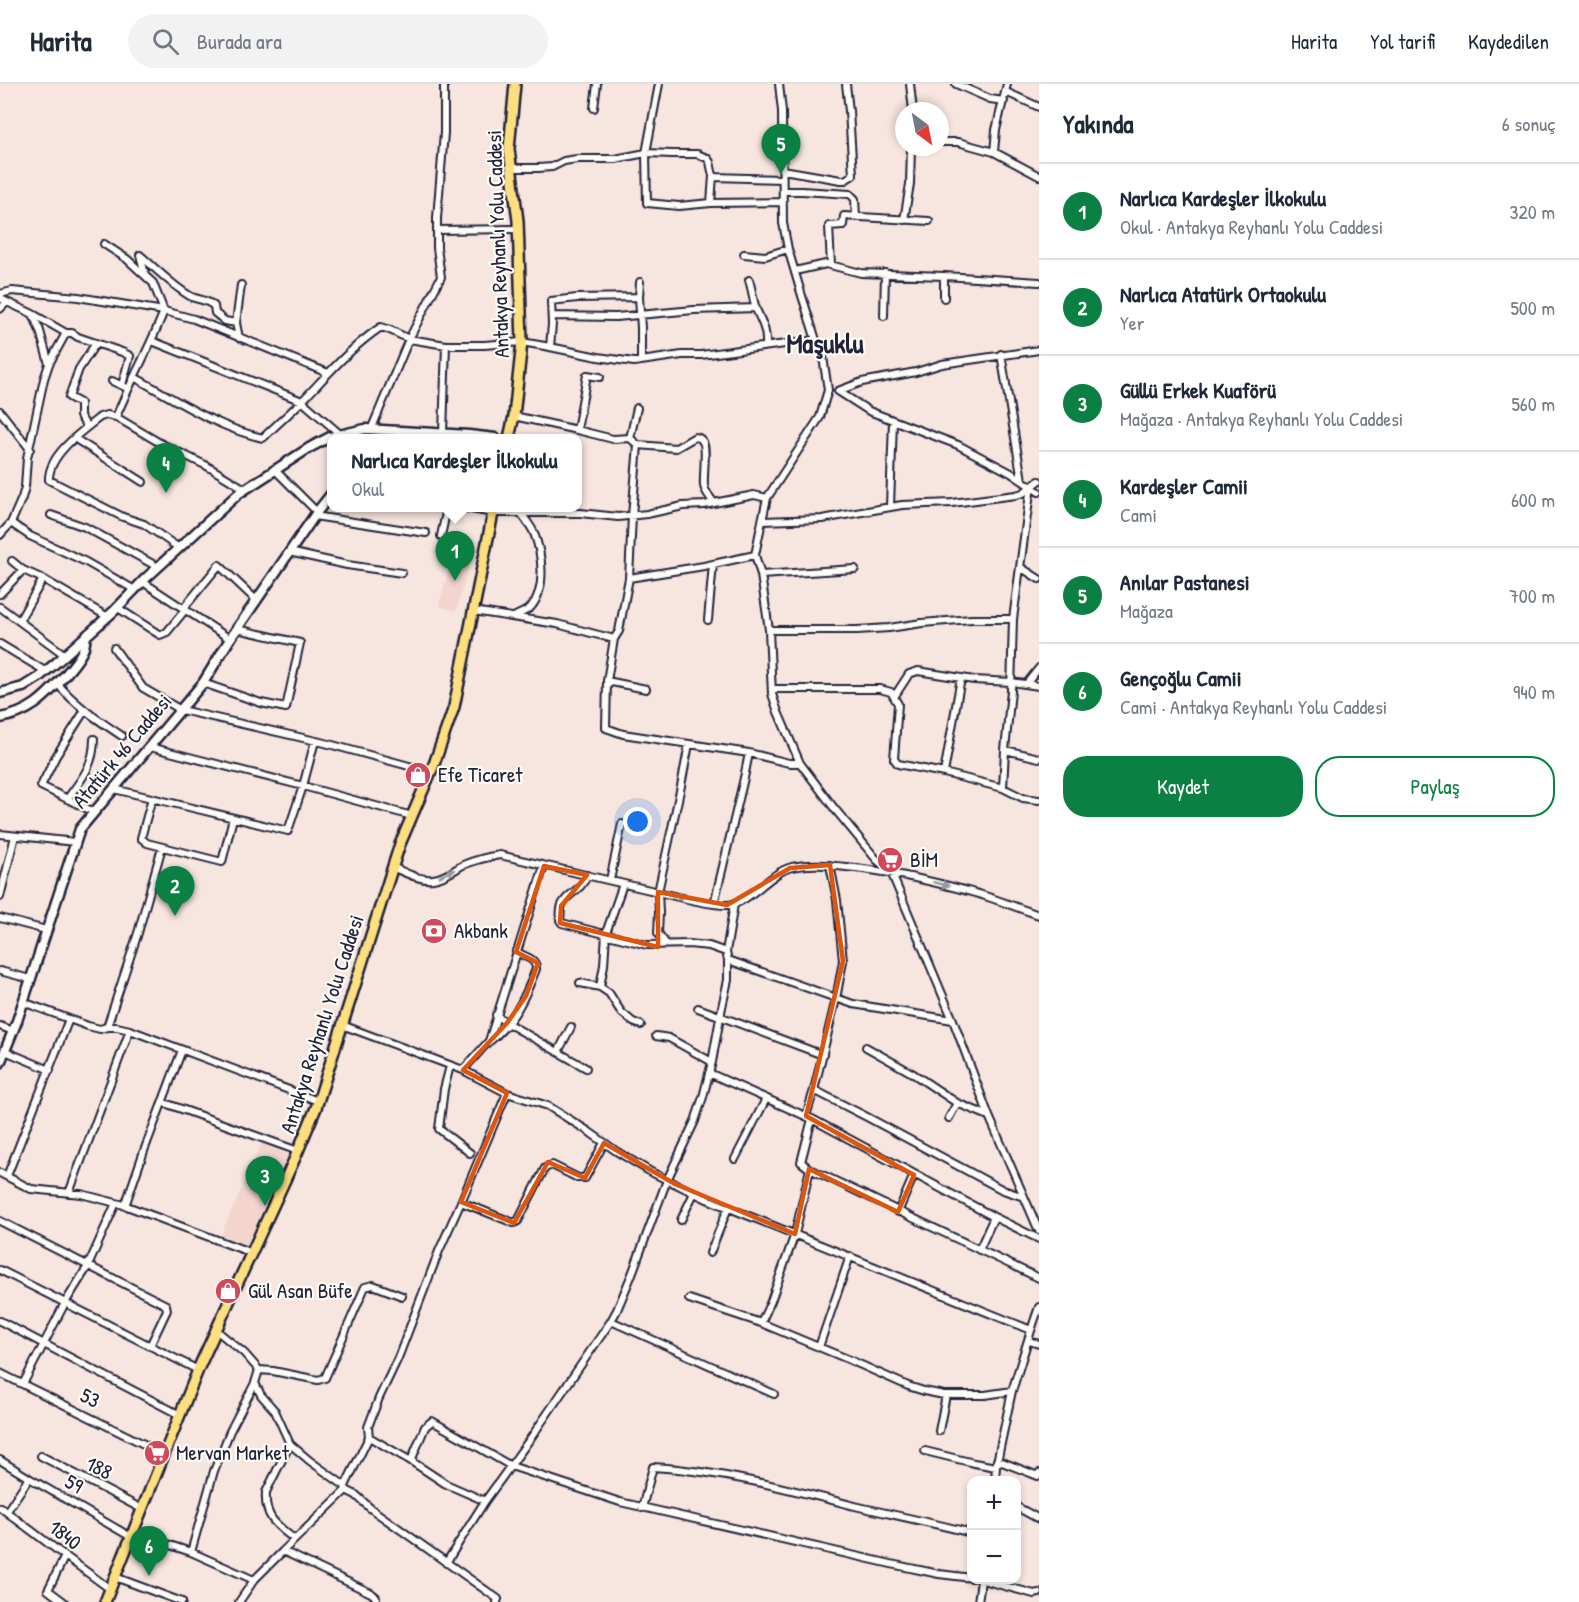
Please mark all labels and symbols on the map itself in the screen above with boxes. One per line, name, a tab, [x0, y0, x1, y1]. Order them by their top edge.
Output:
north arrow	[895, 102, 949, 156]
pin: 5	[762, 124, 800, 174]
street label: Antakya Reyhanlı Yolu Caddesi	[479, 130, 516, 359]
district label: Maşuklu	[786, 325, 864, 361]
pin: 4	[146, 444, 186, 493]
pin: 1	[436, 532, 474, 581]
street label: Atatürk 46 Caddesi	[65, 687, 178, 814]
shop icon: Efe Ticaret	[403, 760, 433, 790]
place label: Efe Ticaret	[438, 760, 523, 789]
your location	[623, 807, 652, 836]
supermarket icon: BİM	[875, 845, 905, 875]
place label: BİM	[910, 845, 938, 874]
pin: 2	[156, 866, 195, 916]
one-way arrow	[439, 869, 456, 878]
one-way arrow	[932, 880, 950, 890]
one-way arrow	[667, 891, 686, 901]
street label: Antakya Reyhanlı Yolu Caddesi	[272, 911, 371, 1137]
bank icon: Akbank	[419, 916, 449, 946]
place label: Akbank	[454, 916, 508, 945]
pin: 3	[246, 1156, 284, 1206]
shop icon: Gül Asan Büfe	[213, 1276, 243, 1306]
place label: Gül Asan Büfe	[248, 1276, 353, 1305]
street label: 53	[76, 1381, 105, 1415]
supermarket icon: Mervan Market	[142, 1438, 172, 1468]
place label: Mervan Market	[176, 1438, 290, 1467]
street label: 188	[81, 1449, 117, 1486]
street label: 59	[60, 1467, 89, 1500]
street label: 1840	[43, 1513, 88, 1556]
pin: 6	[130, 1526, 168, 1576]

